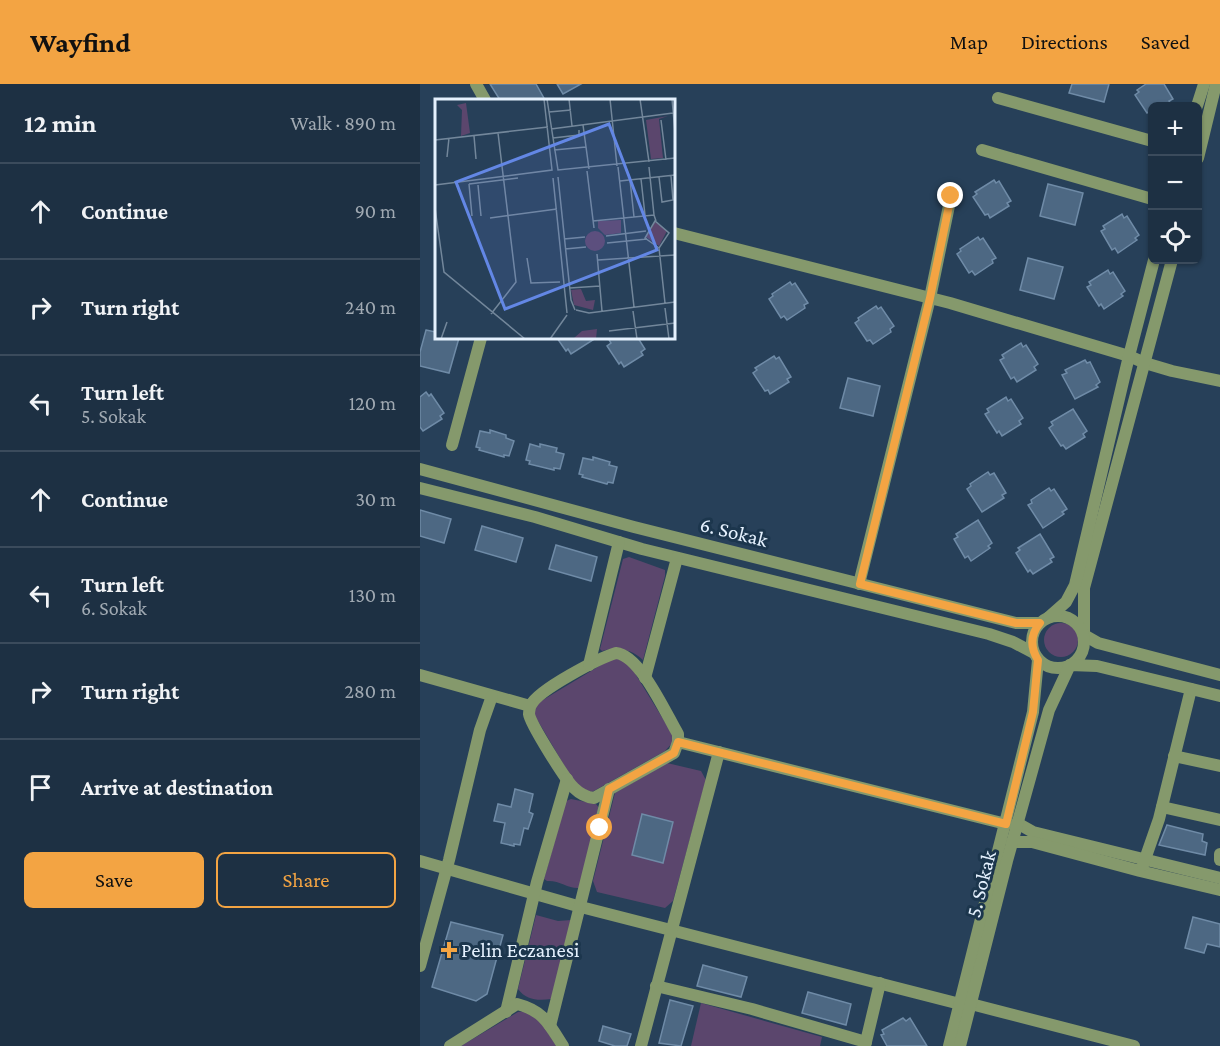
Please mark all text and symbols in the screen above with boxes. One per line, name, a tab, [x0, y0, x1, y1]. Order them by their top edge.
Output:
text: Wayfind	[30, 27, 131, 58]
text: Map	[950, 30, 988, 54]
text: Directions	[1021, 30, 1108, 54]
text: Saved	[1141, 30, 1190, 54]
inset map	[435, 99, 675, 339]
map controls	[1148, 102, 1202, 264]
button: +	[1148, 102, 1202, 156]
text: 12 min	[24, 109, 96, 138]
text: Walk · 890 m	[290, 112, 396, 134]
button: −	[1148, 156, 1202, 210]
route end	[937, 182, 963, 208]
icon: ahead	[24, 195, 57, 228]
text: Continue	[81, 199, 168, 224]
text: 90 m	[355, 200, 396, 222]
button: locate	[1148, 210, 1202, 264]
icon: right	[24, 291, 57, 324]
text: Turn right	[81, 295, 179, 320]
text: 240 m	[345, 296, 396, 318]
text: Turn left	[81, 380, 164, 405]
icon: left	[24, 387, 57, 420]
text: 120 m	[349, 392, 396, 414]
text: 5. Sokak	[81, 405, 146, 427]
icon: ahead	[24, 483, 57, 516]
text: Continue	[81, 487, 168, 512]
text: 30 m	[355, 488, 396, 510]
street label: 6. Sokak	[698, 512, 770, 552]
text: Turn left	[81, 572, 164, 597]
icon: left	[24, 579, 57, 612]
text: 130 m	[349, 584, 396, 606]
text: 6. Sokak	[81, 597, 147, 619]
icon: right	[24, 675, 57, 708]
text: Turn right	[81, 679, 179, 704]
text: 280 m	[345, 680, 396, 702]
icon: arrive	[24, 771, 57, 804]
text: Arrive at destination	[81, 775, 273, 800]
route start	[586, 814, 612, 840]
street label: 5. Sokak	[961, 848, 1001, 920]
button: Save	[24, 852, 204, 908]
button: Share	[216, 852, 396, 908]
place label: Pelin Eczanesi	[461, 938, 580, 962]
marker: Pelin Eczanesi	[442, 943, 456, 957]

